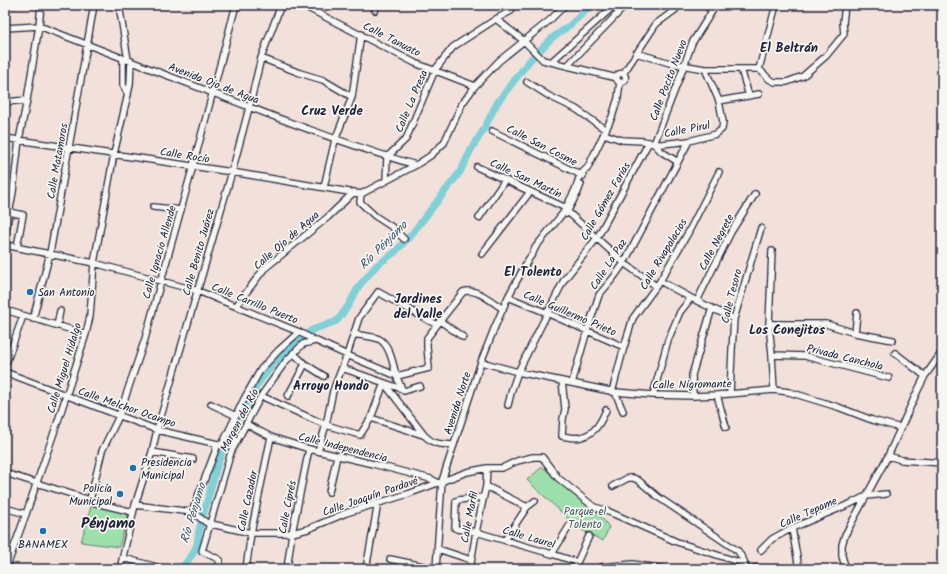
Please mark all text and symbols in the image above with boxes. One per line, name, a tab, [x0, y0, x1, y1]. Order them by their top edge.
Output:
street label: Calle Tanuato	[359, 18, 424, 62]
street label: Calle Pocito Nuevo	[645, 37, 693, 124]
district label: El Beltrán	[760, 38, 818, 59]
street label: Avenida Ojo de Agua	[166, 58, 262, 110]
street label: Calle La Presa	[391, 67, 433, 136]
district label: Cruz Verde	[301, 101, 363, 122]
street label: Calle Pirul	[663, 117, 712, 143]
street label: Calle San Cosme	[503, 120, 580, 172]
street label: Calle Matamoros	[42, 121, 74, 201]
street label: Calle Rocío	[159, 143, 211, 169]
street label: Calle San Martín	[486, 154, 565, 204]
street label: Calle Gómez Farías	[576, 159, 636, 244]
street label: Calle Ignacio Allende	[138, 203, 182, 301]
street label: Calle Benito Juárez	[178, 207, 220, 298]
street label: Calle Ojo de Agua	[250, 207, 324, 275]
street label: Calle Negrete	[694, 211, 739, 274]
street label: Calle Rivapalacios	[635, 215, 693, 294]
water label: Río Pénjamo	[355, 216, 413, 274]
street label: Calle La Paz	[585, 235, 632, 294]
district label: El Tolento	[504, 262, 562, 283]
street label: Calle Tesoro	[717, 267, 747, 325]
street label: Calle Carrillo Puerto	[209, 278, 301, 330]
place label: San Antonio	[38, 284, 95, 302]
street label: Calle Guillermo Prieto	[520, 286, 619, 342]
marker: San Antonio	[25, 287, 35, 297]
district label: Jardines del Valle	[394, 289, 443, 325]
district label: Los Conejitos	[749, 320, 825, 341]
street label: Calle Miguel Hidalgo	[43, 321, 87, 416]
street label: Privada Canchola	[805, 340, 885, 376]
street label: Avenida Norte	[439, 370, 477, 437]
street label: Calle Nigromante	[652, 375, 732, 395]
district label: Arroyo Hondo	[293, 376, 369, 397]
street label: Calle Melchor Ocampo	[75, 383, 178, 433]
street label: Margen del Río	[216, 386, 264, 455]
street label: Calle Independencia	[296, 428, 389, 468]
place label: Presidencia Municipal	[141, 454, 192, 485]
marker: Presidencia Municipal	[128, 463, 138, 473]
street label: Calle Cazador	[233, 468, 264, 534]
street label: Calle Joaquín Pardavé	[320, 472, 422, 522]
water label: Río Pénjamo	[175, 479, 212, 546]
street label: Calle Ciprés	[274, 479, 302, 535]
place label: Policía Municipal	[69, 480, 112, 511]
marker: Policía Municipal	[115, 489, 125, 499]
street label: Calle Marfil	[456, 489, 484, 545]
street label: Calle Tepame	[777, 492, 840, 534]
park label: Parque el Tolento	[564, 503, 606, 534]
district label: Pénjamo	[81, 512, 135, 536]
street label: Calle Laurel	[500, 522, 558, 554]
marker: BANAMEX	[38, 526, 48, 536]
place label: BANAMEX	[18, 536, 68, 554]

